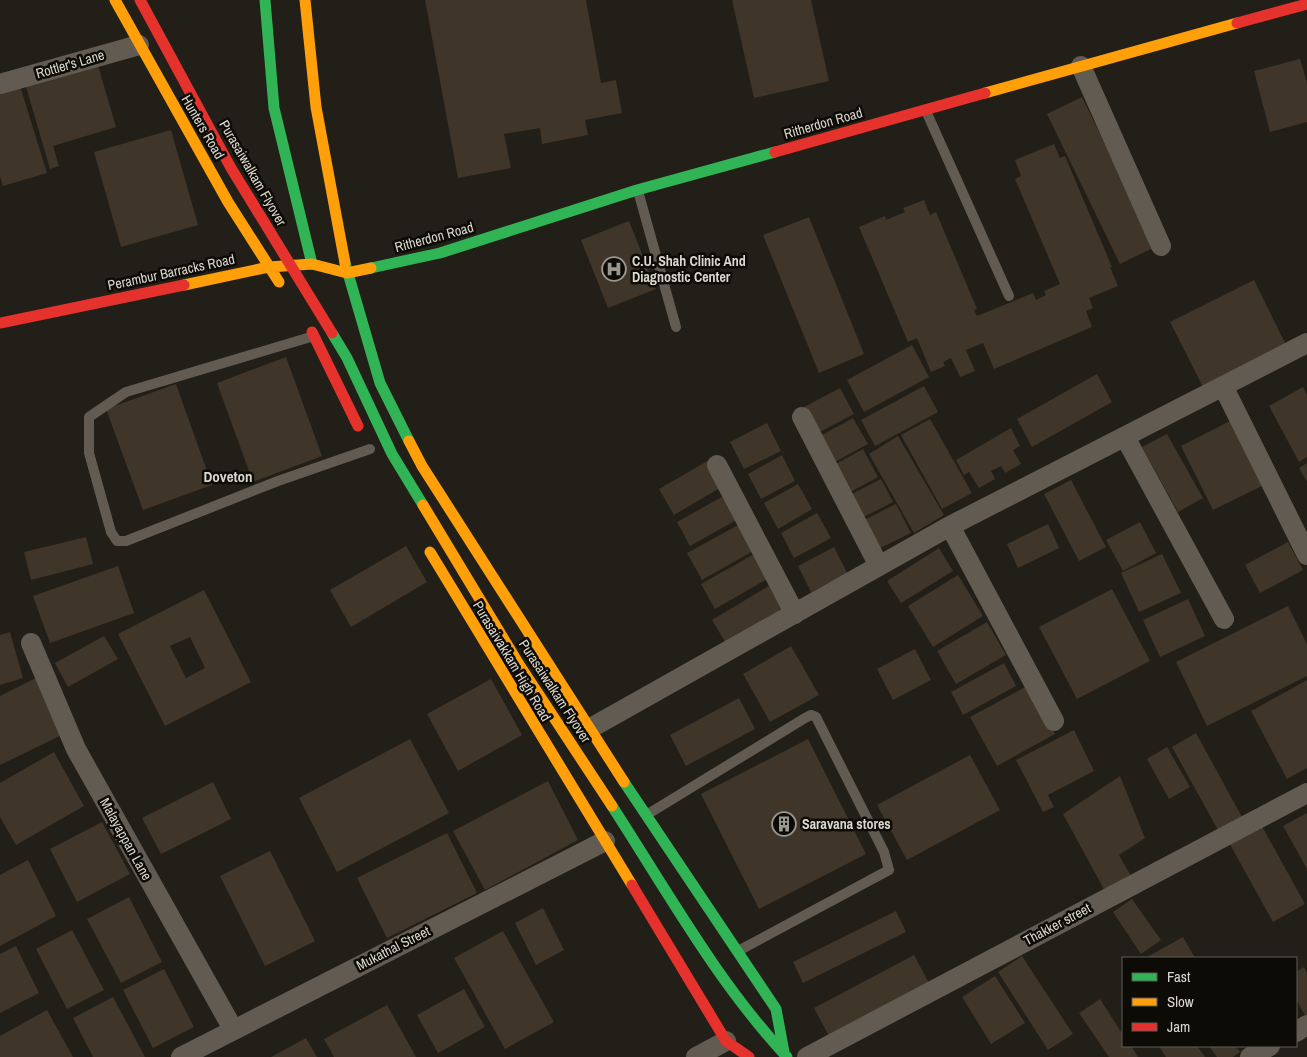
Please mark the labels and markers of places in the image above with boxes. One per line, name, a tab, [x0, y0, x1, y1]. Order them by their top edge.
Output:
place label: C.U. Shah Clinic And Diagnostic Center	[632, 252, 746, 286]
hospital icon: C.U. Shah Clinic And Diagnostic Center	[601, 256, 627, 282]
building icon: Saravana stores	[771, 811, 797, 837]
place label: Saravana stores	[802, 815, 891, 833]

